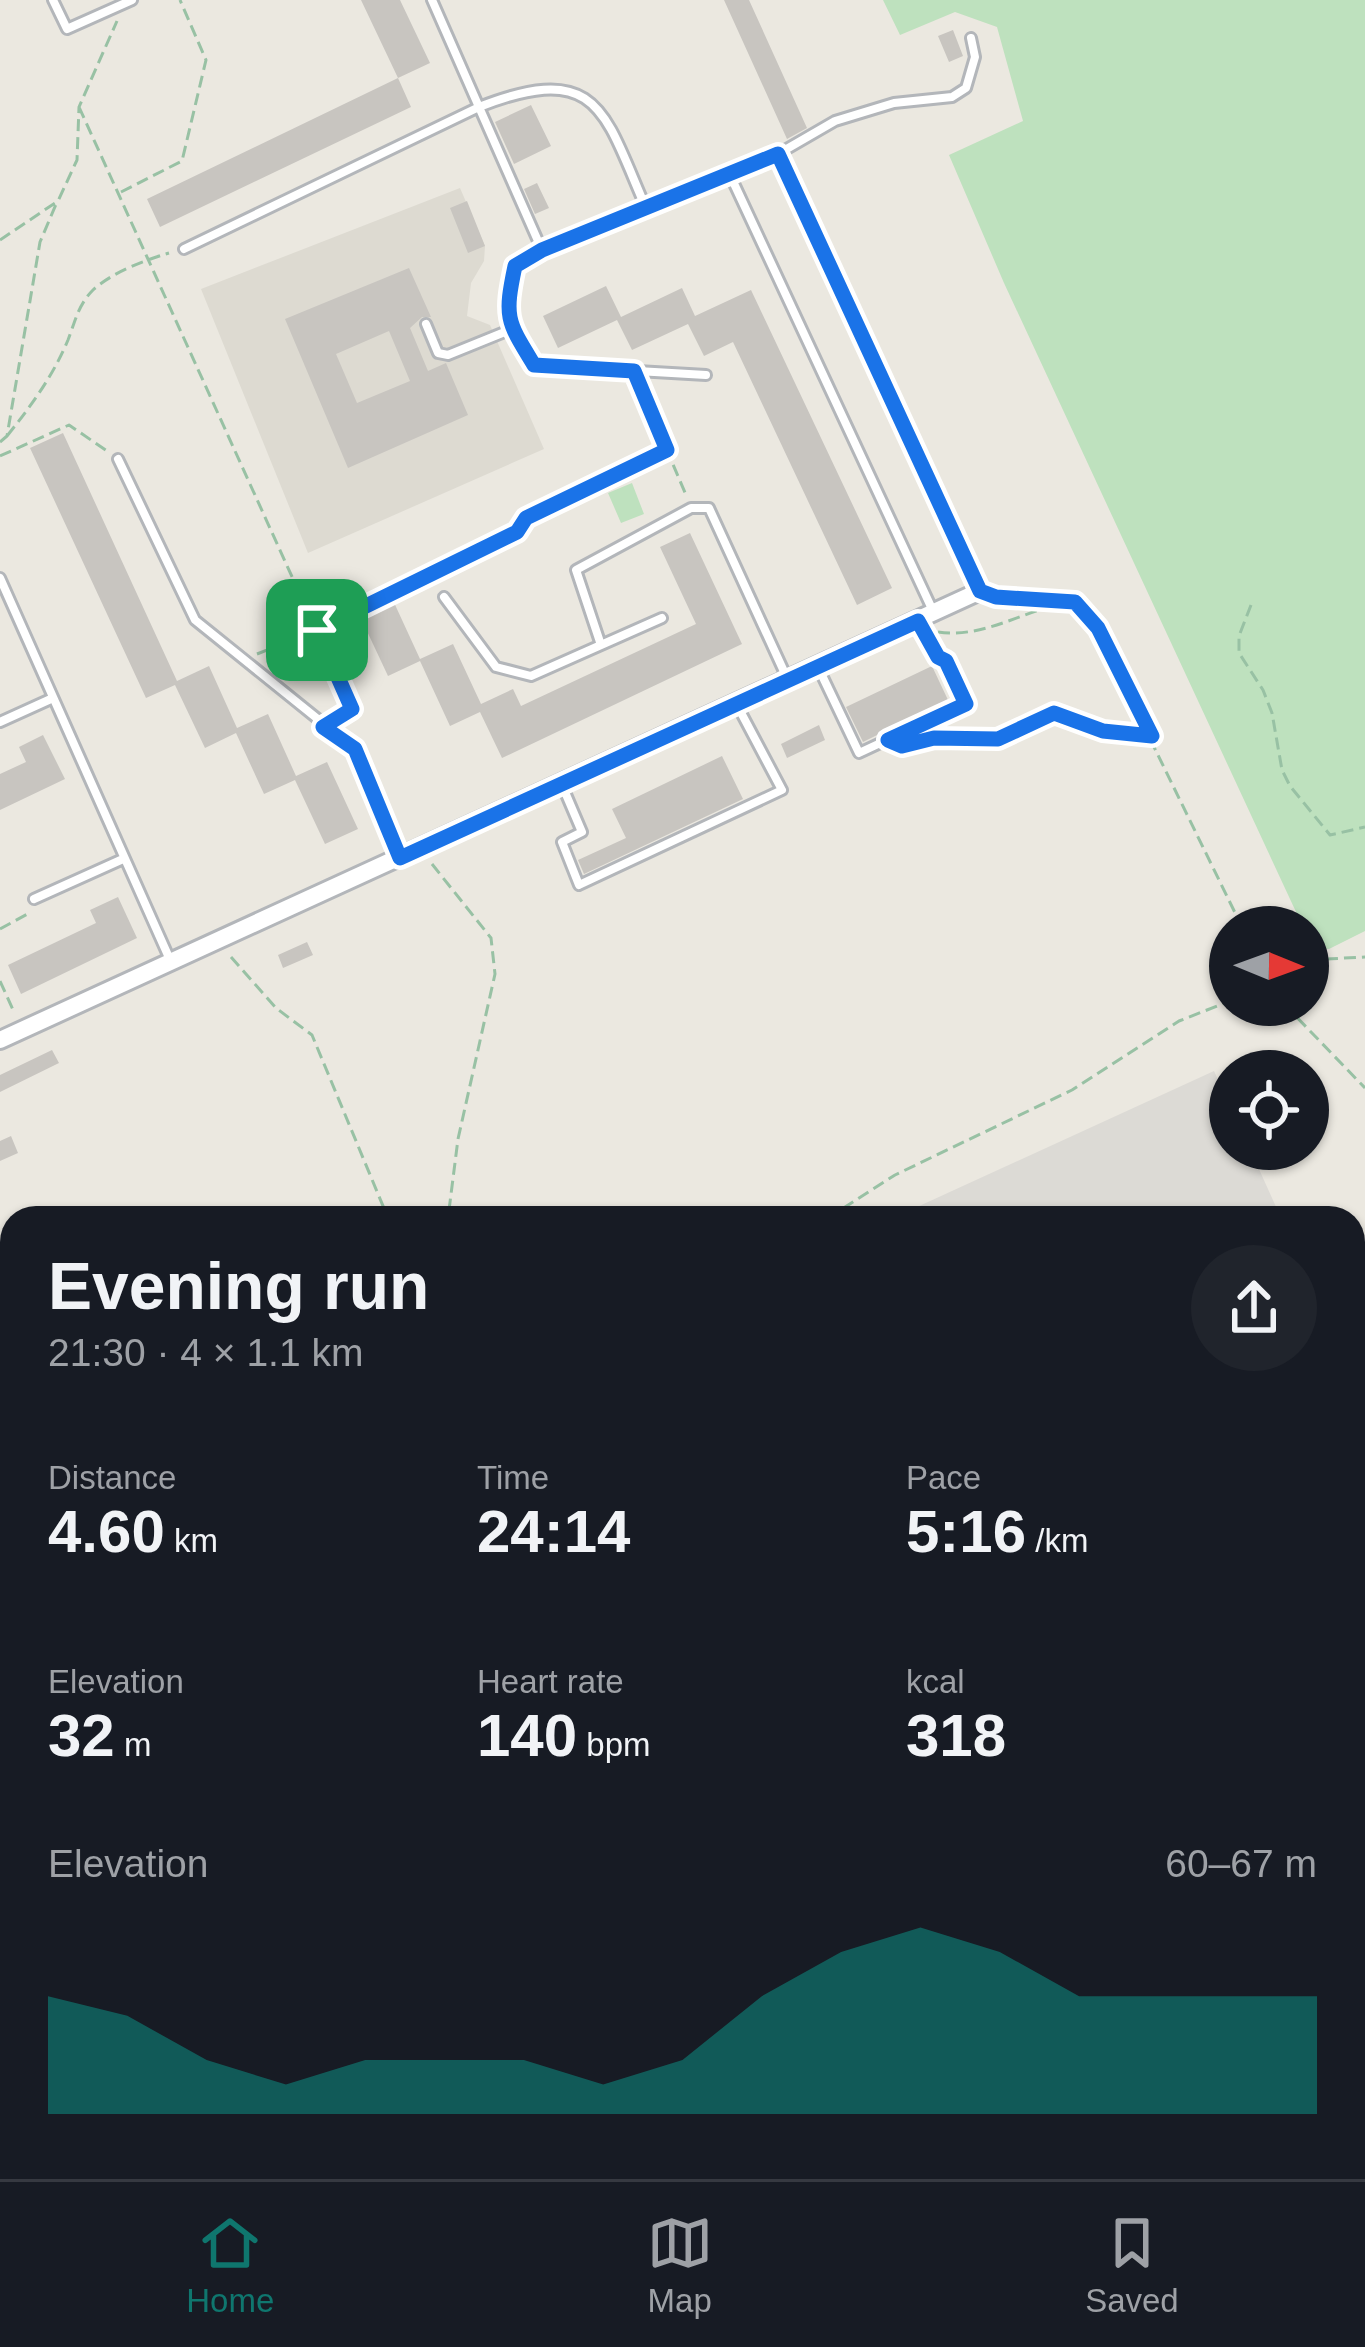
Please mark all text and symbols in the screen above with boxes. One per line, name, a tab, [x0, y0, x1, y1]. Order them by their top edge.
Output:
pin	[266, 579, 368, 681]
icon: arrive	[284, 597, 350, 663]
north arrow	[1209, 906, 1329, 1026]
map controls	[1209, 906, 1329, 1170]
button: locate	[1209, 1050, 1329, 1170]
button: share	[1191, 1245, 1317, 1371]
text: Evening run	[48, 1249, 429, 1323]
text: 21:30 · 4 × 1.1 km	[48, 1331, 363, 1374]
text: Distance	[48, 1459, 176, 1496]
text: Time	[477, 1459, 549, 1496]
text: Pace	[906, 1459, 981, 1496]
text: 4.60	[48, 1498, 165, 1565]
text: 24:14	[477, 1498, 630, 1565]
text: 5:16	[906, 1498, 1026, 1565]
text: km	[165, 1522, 218, 1559]
text: /km	[1026, 1522, 1088, 1559]
text: Elevation	[48, 1663, 184, 1700]
text: Heart rate	[477, 1663, 624, 1700]
text: kcal	[906, 1663, 965, 1700]
text: 32	[48, 1702, 115, 1769]
text: 140	[477, 1702, 577, 1769]
text: 318	[906, 1702, 1006, 1769]
text: m	[115, 1726, 151, 1763]
text: bpm	[577, 1726, 650, 1763]
text: Elevation	[48, 1842, 208, 1885]
text: 60–67 m	[1165, 1842, 1317, 1885]
tab: Home	[186, 2210, 274, 2320]
tab: Map	[647, 2210, 713, 2320]
tab: Saved	[1085, 2210, 1179, 2320]

